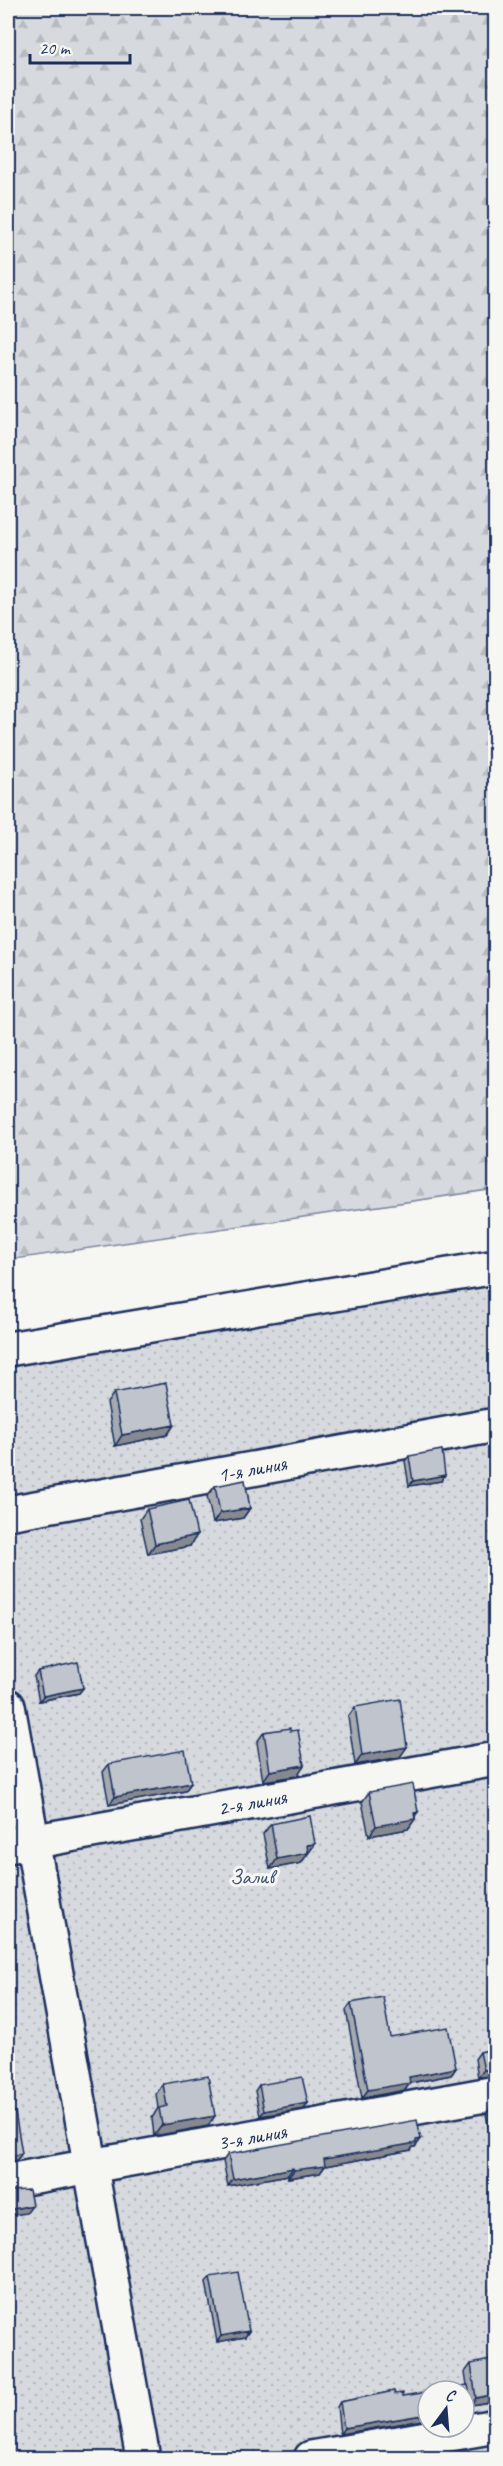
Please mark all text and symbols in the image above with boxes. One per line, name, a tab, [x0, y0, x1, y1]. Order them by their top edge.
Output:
scale bar	[30, 27, 130, 65]
text: 20 m	[39, 37, 72, 59]
street label: 1-я линия	[216, 1450, 290, 1488]
street label: 2-я линия	[216, 1783, 290, 1821]
park label: Залив	[230, 1864, 278, 1890]
street label: 3-я линия	[216, 2118, 290, 2156]
north arrow	[416, 2379, 476, 2439]
text: С	[443, 2385, 458, 2407]

